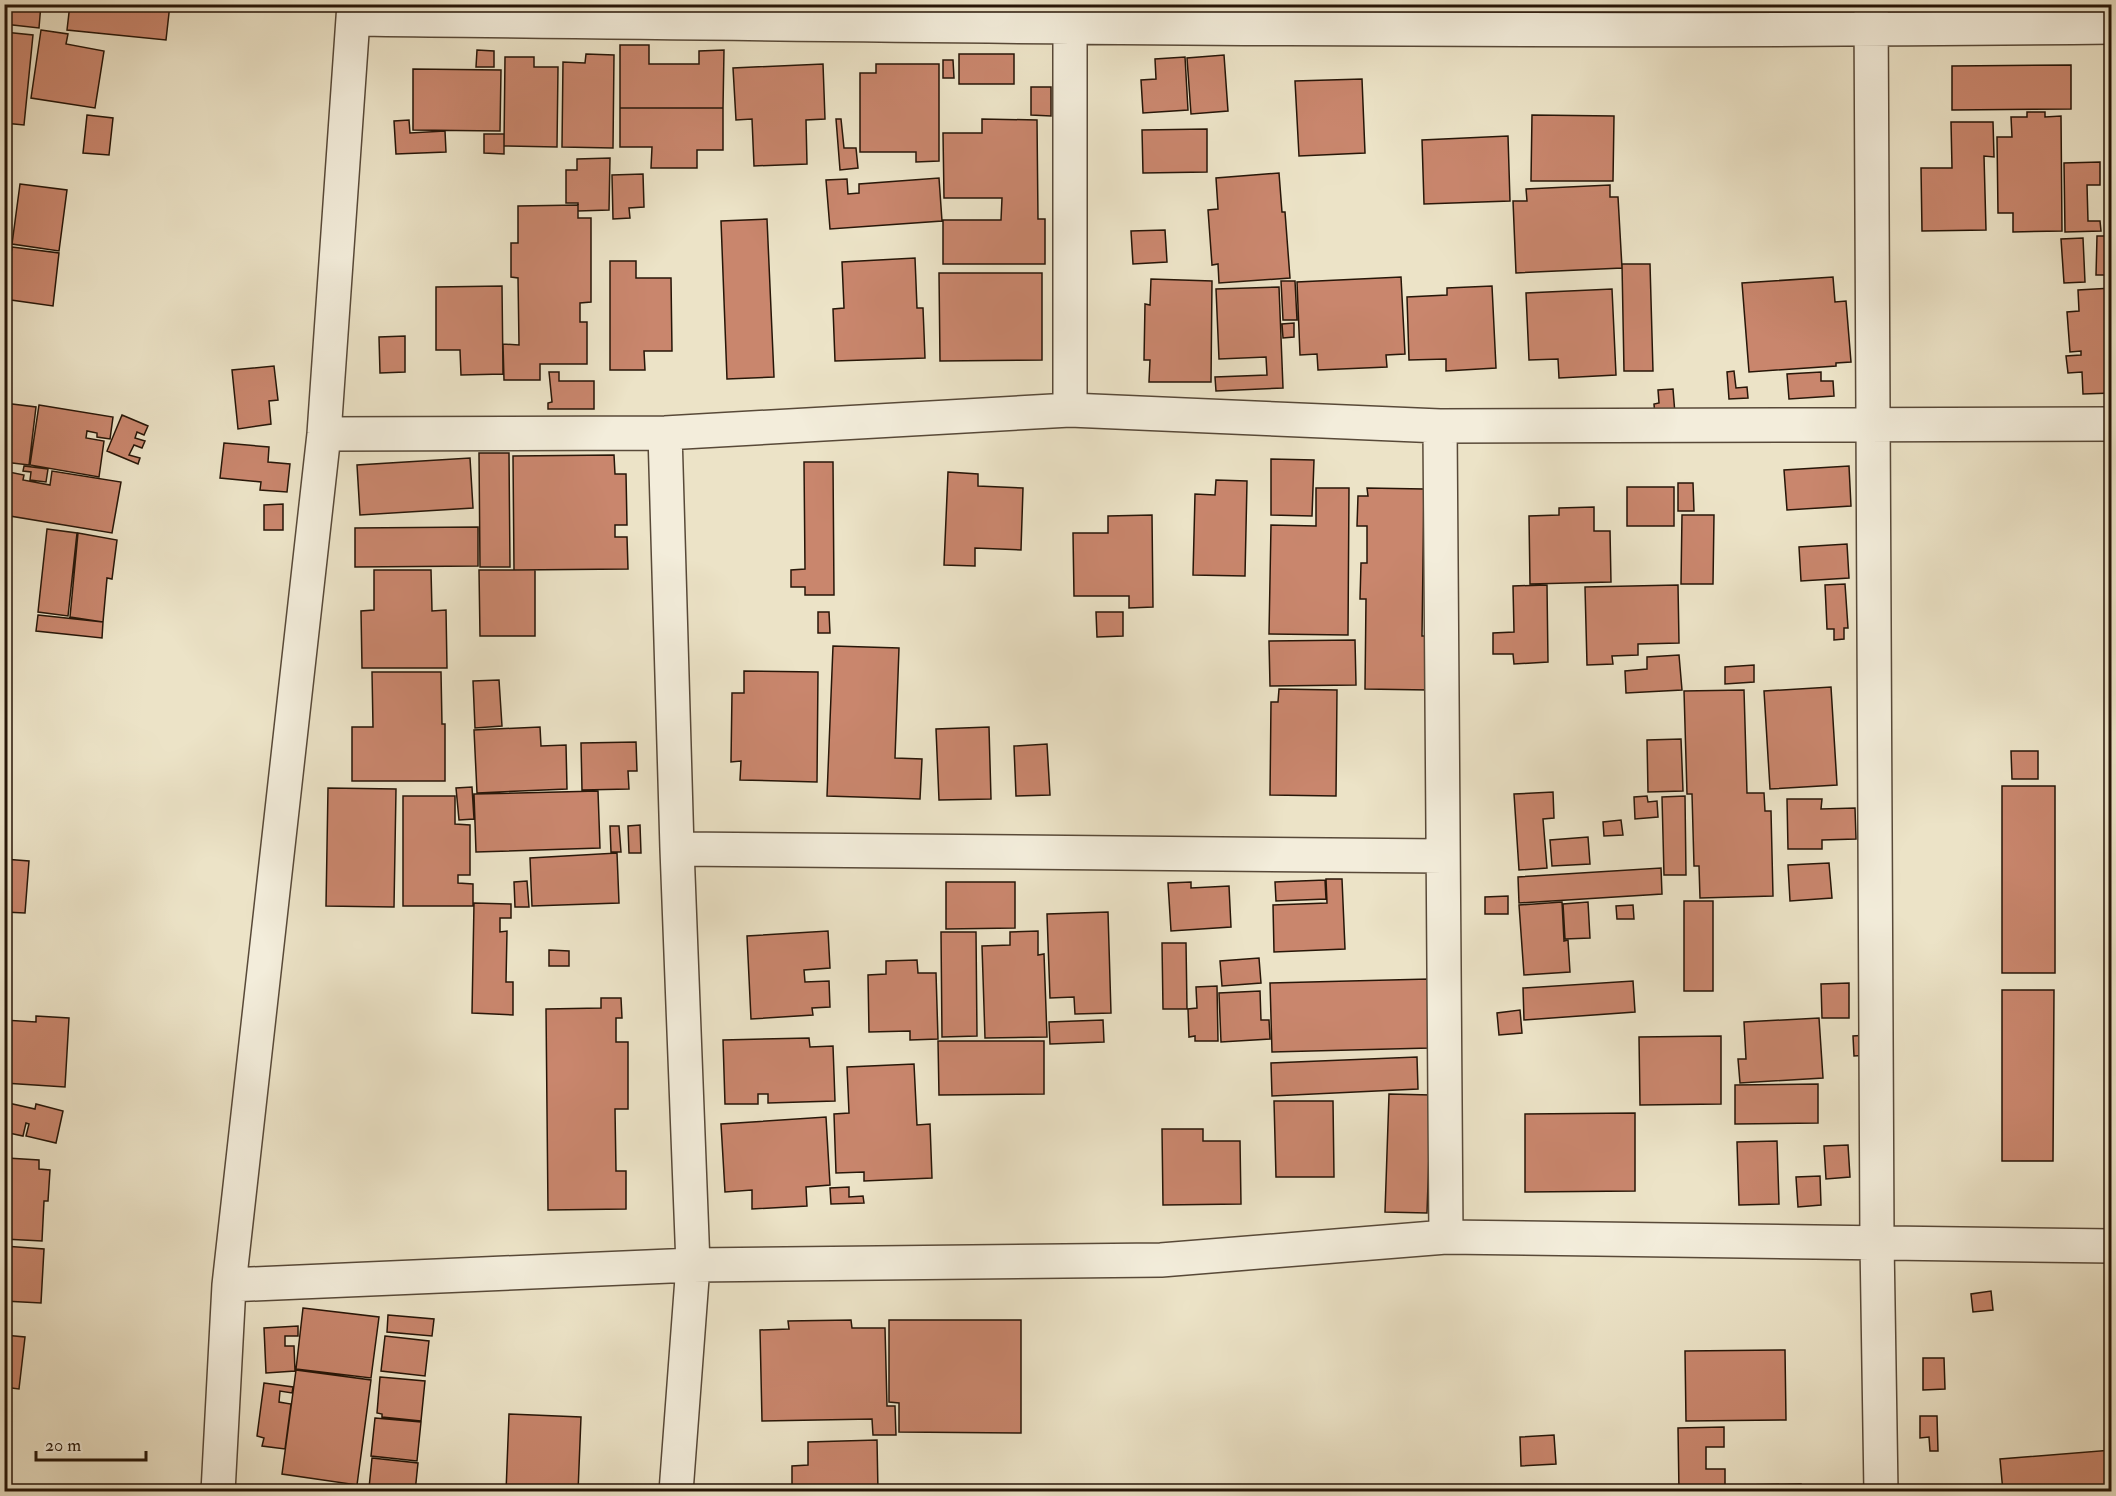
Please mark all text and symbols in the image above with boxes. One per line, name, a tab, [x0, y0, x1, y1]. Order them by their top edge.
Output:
scale bar	[36, 1424, 146, 1462]
text: 20 m	[45, 1434, 81, 1457]

